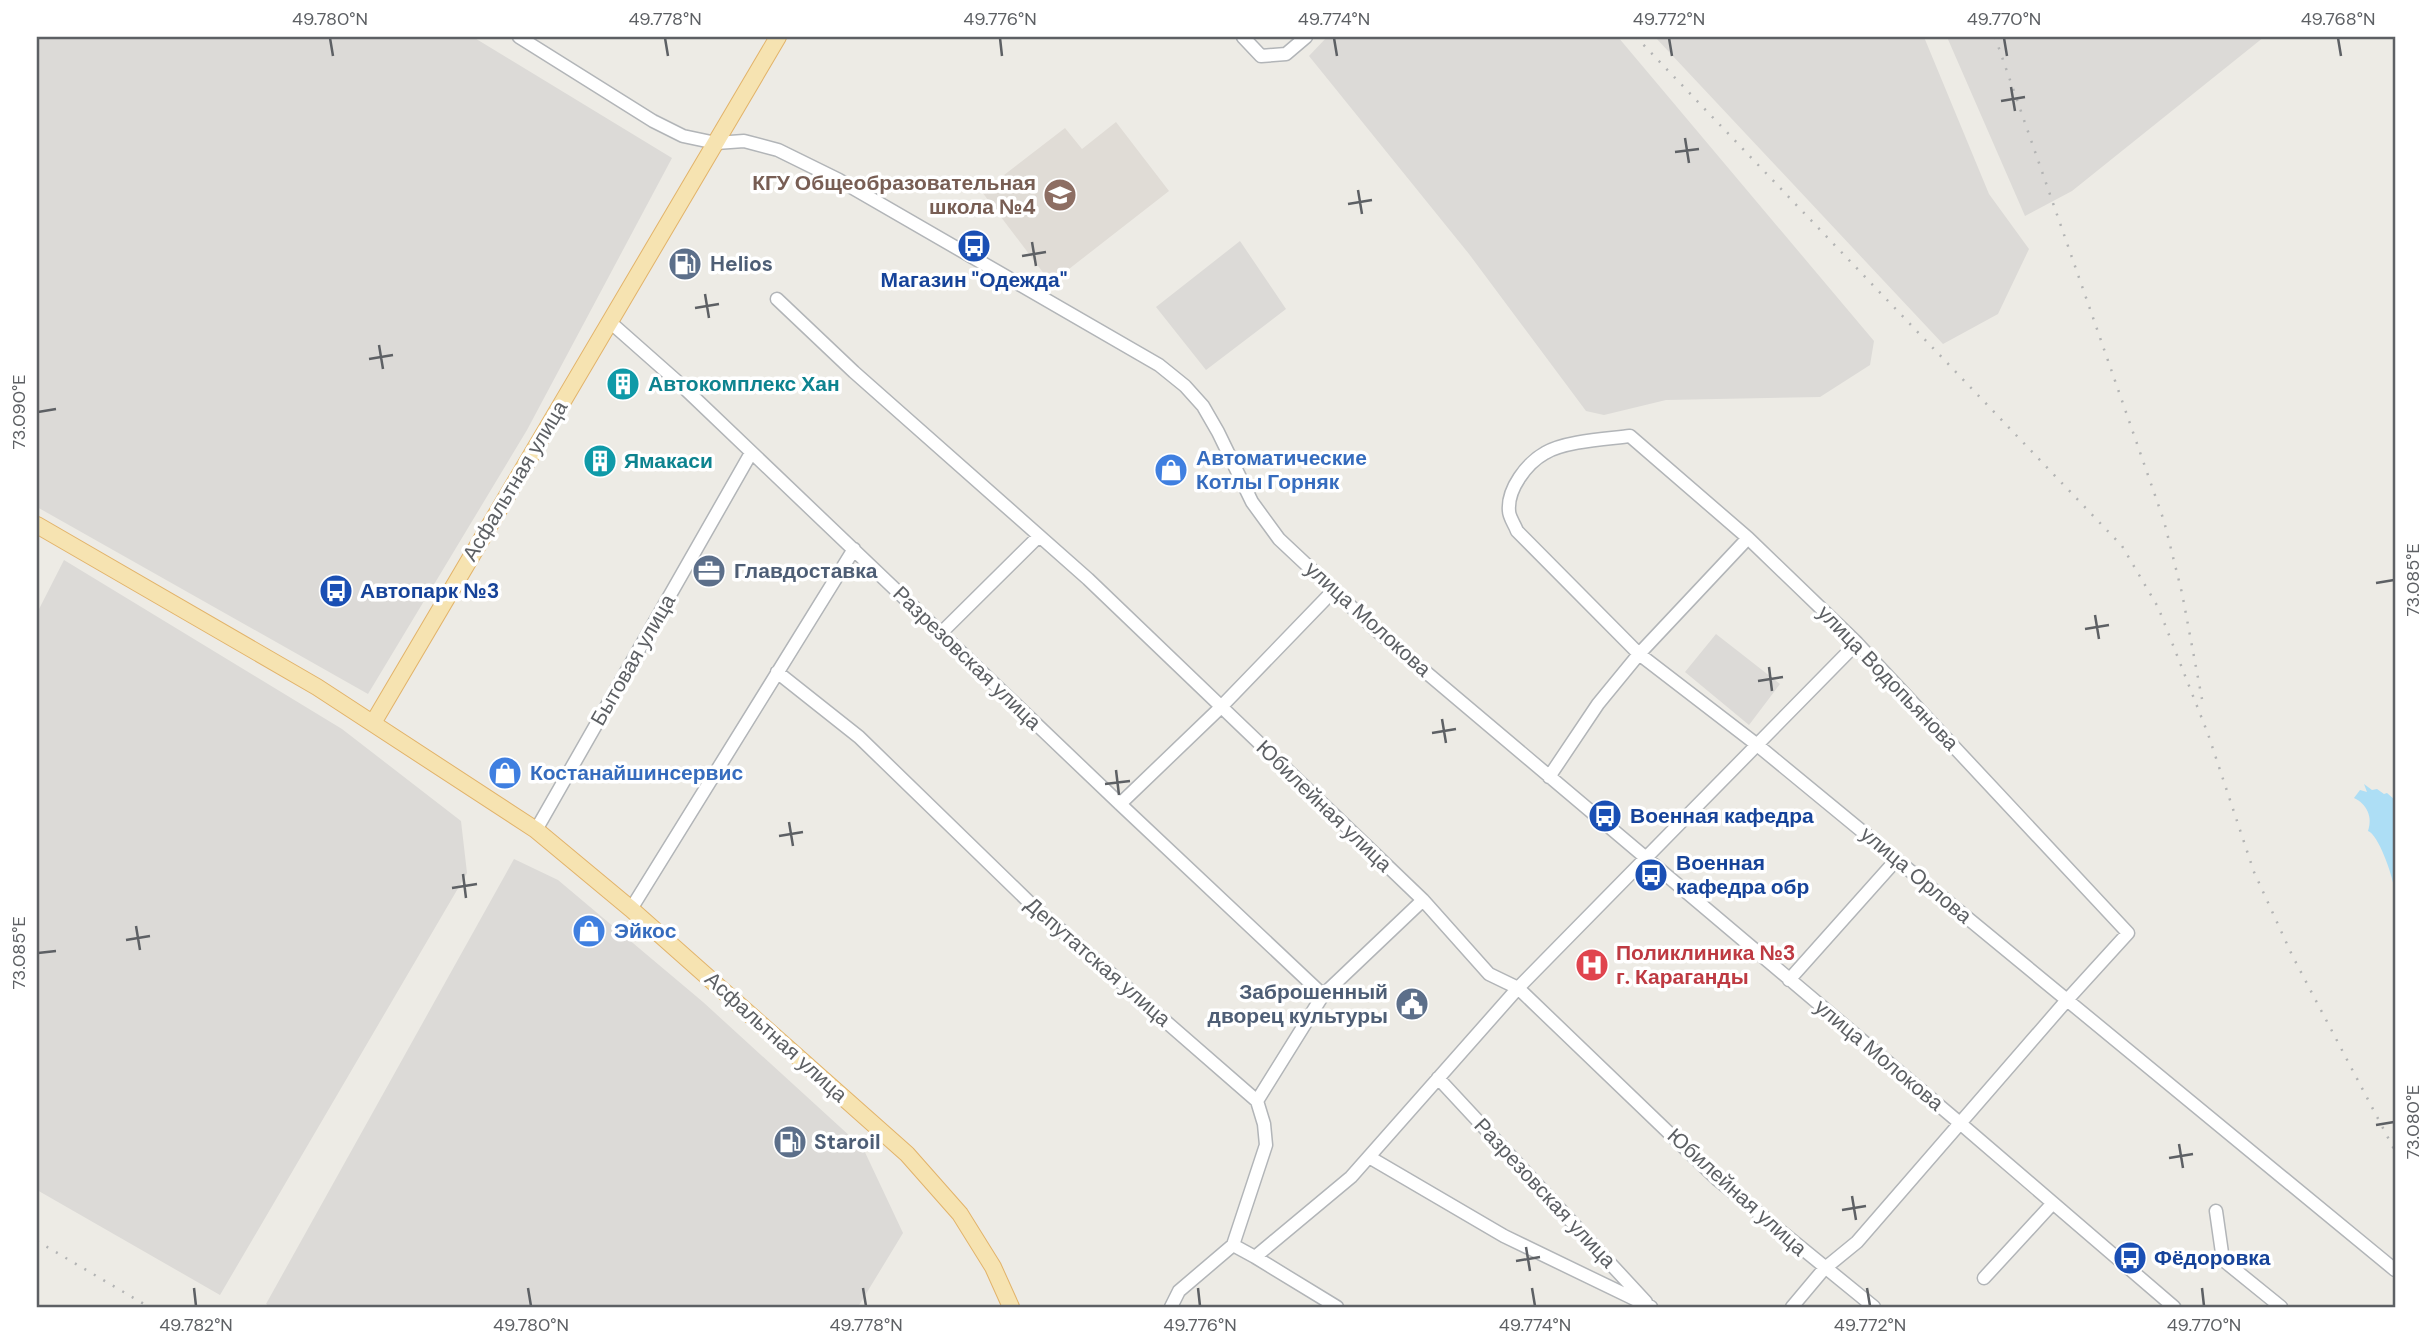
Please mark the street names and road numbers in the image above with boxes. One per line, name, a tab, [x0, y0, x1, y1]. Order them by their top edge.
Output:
street label: Асфальтная улица	[456, 395, 574, 566]
street label: улица Молокова	[1299, 555, 1437, 683]
street label: Разрезовская улица	[887, 580, 1047, 736]
street label: Бытовая улица	[584, 589, 682, 731]
street label: улица Водопьянова	[1811, 599, 1965, 757]
street label: Юбилейная улица	[1250, 734, 1398, 878]
street label: улица Орлова	[1854, 820, 1978, 930]
street label: Депутатская улица	[1019, 891, 1177, 1033]
street label: Асфальтная улица	[699, 966, 853, 1109]
street label: улица Молокова	[1809, 993, 1950, 1117]
street label: Разрезовская улица	[1468, 1112, 1622, 1274]
street label: Юбилейная улица	[1661, 1122, 1813, 1262]

